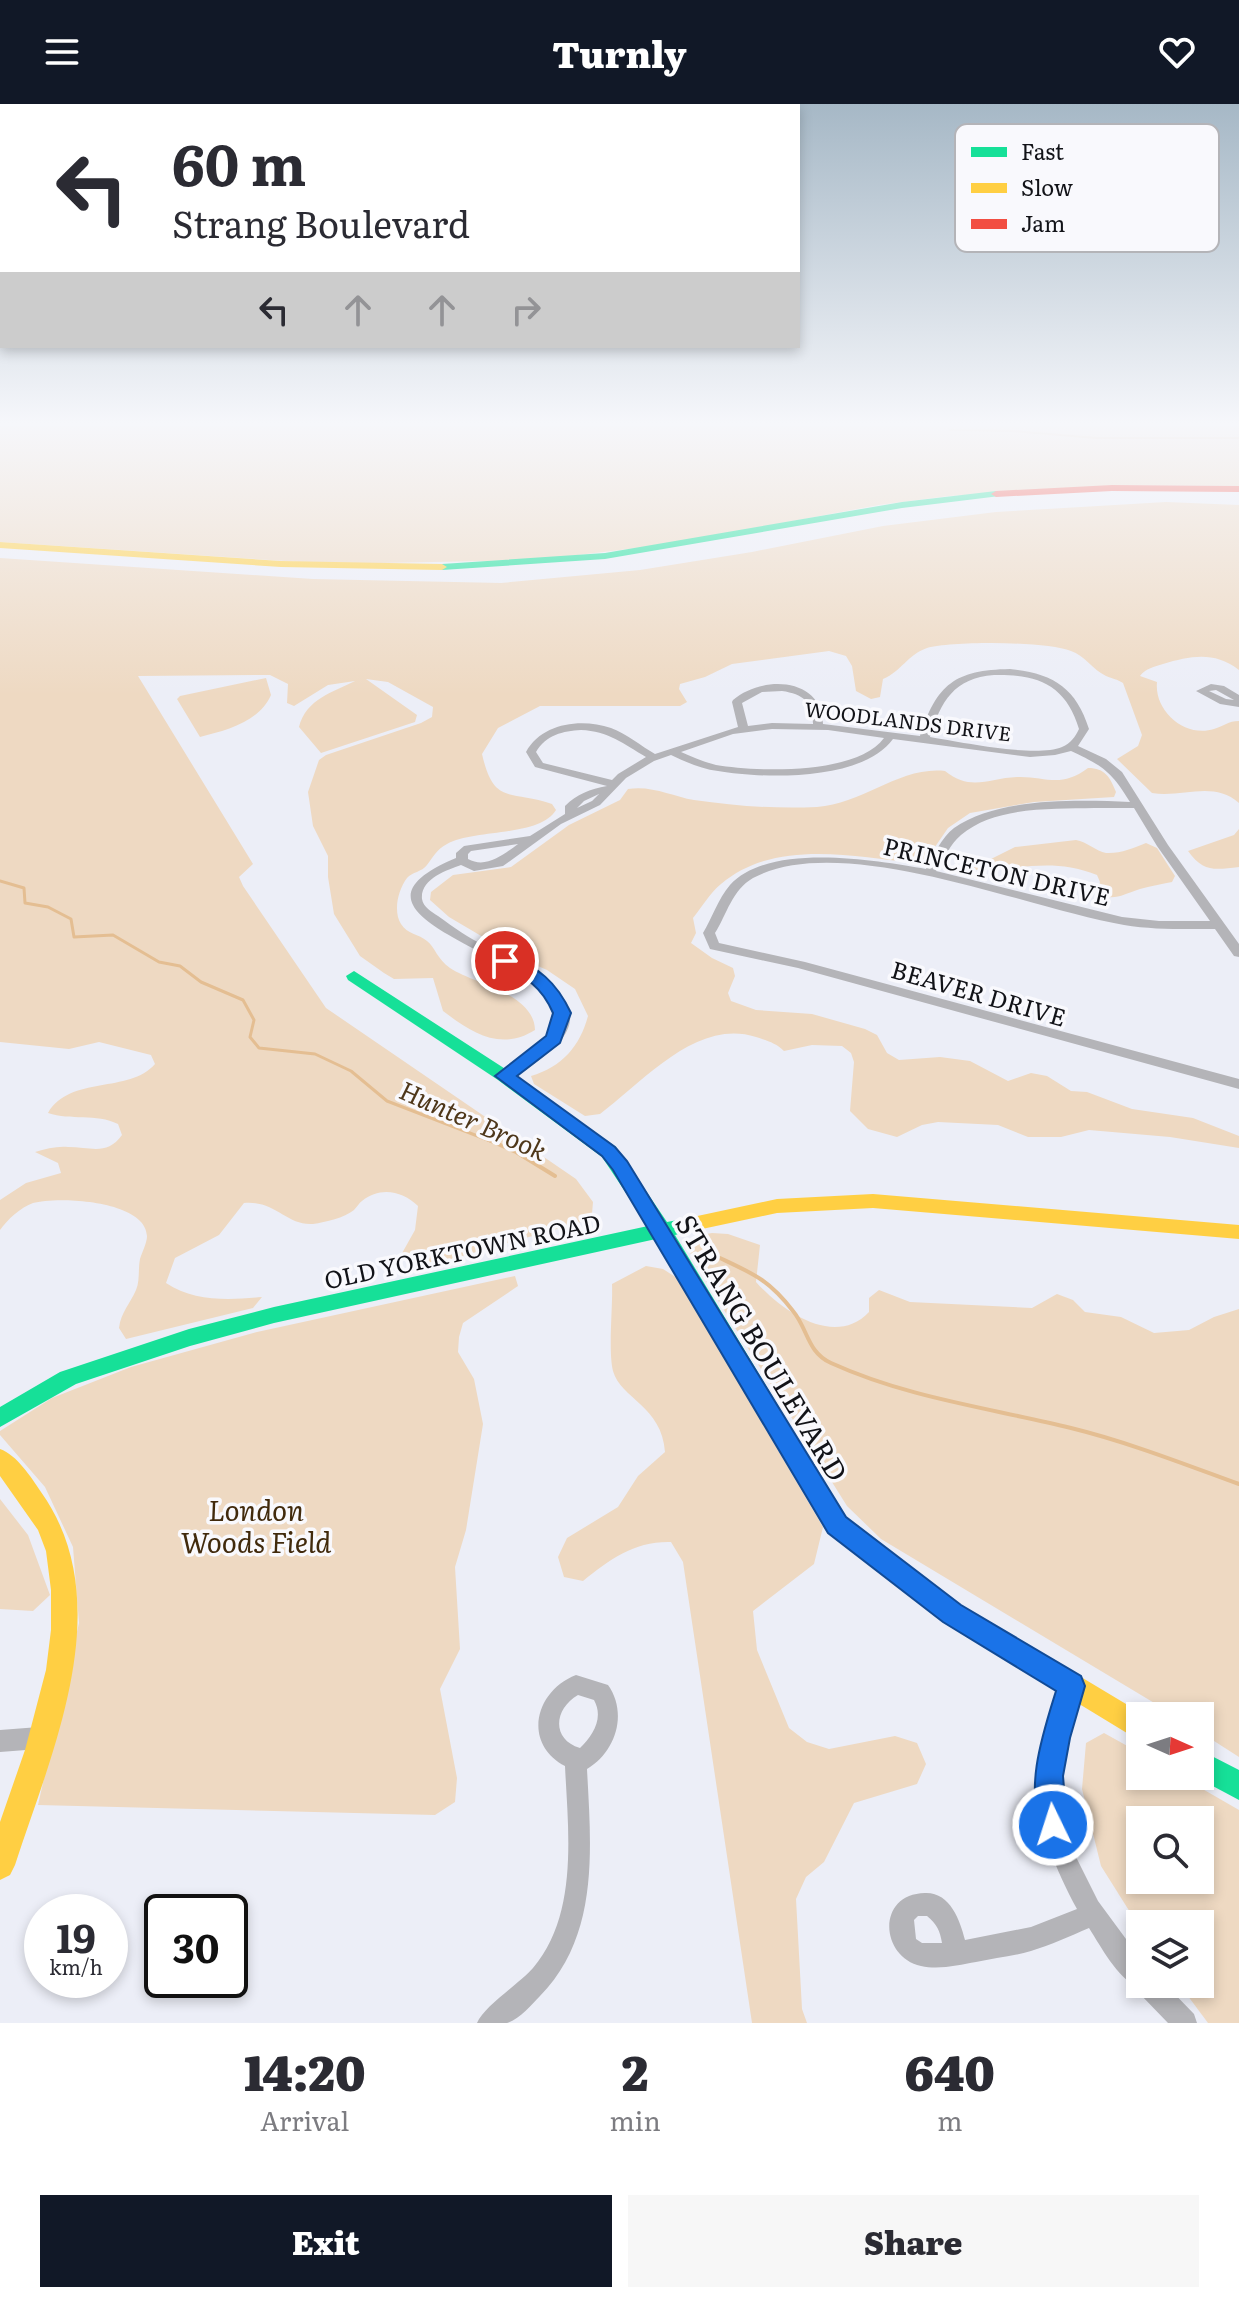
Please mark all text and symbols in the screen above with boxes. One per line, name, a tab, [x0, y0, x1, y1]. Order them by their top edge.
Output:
text: Turnly	[552, 26, 687, 79]
icon: menu	[40, 30, 84, 74]
icon: heart	[1155, 30, 1199, 74]
text: 60 m	[172, 120, 306, 203]
legend	[955, 124, 1219, 252]
text: Fast	[1021, 134, 1064, 167]
icon: left	[40, 136, 144, 240]
text: Slow	[1021, 170, 1073, 203]
text: Strang Boulevard	[172, 196, 470, 249]
text: Jam	[1021, 206, 1065, 239]
icon: left	[252, 288, 296, 332]
icon: ahead	[336, 288, 380, 332]
icon: ahead	[420, 288, 464, 332]
icon: right	[504, 288, 548, 332]
street label: WOODLANDS DRIVE	[803, 692, 1013, 748]
street label: PRINCETON DRIVE	[880, 827, 1114, 913]
pin	[471, 927, 539, 995]
icon: arrive	[483, 939, 527, 983]
street label: BEAVER DRIVE	[888, 950, 1070, 1034]
water label: Hunter Brook	[394, 1069, 555, 1169]
street label: OLD YORKTOWN ROAD	[321, 1204, 603, 1296]
street label: STRANG BOULEVARD	[667, 1206, 859, 1488]
park label: London Woods Field	[181, 1488, 331, 1562]
north arrow	[1126, 1702, 1214, 1790]
map controls	[1126, 1702, 1214, 1998]
position arrow	[1011, 1783, 1095, 1867]
button: search	[1126, 1806, 1214, 1894]
speed limit sign: 30	[144, 1894, 248, 1998]
text: 19	[56, 1906, 96, 1965]
button: layers	[1126, 1910, 1214, 1998]
text: km/h	[49, 1951, 103, 1981]
text: 14:20	[244, 2035, 366, 2106]
text: 2	[622, 2035, 648, 2106]
text: 640	[905, 2035, 995, 2106]
text: Arrival	[260, 2100, 349, 2139]
text: min	[610, 2100, 661, 2139]
text: m	[937, 2100, 962, 2139]
button: Exit	[40, 2195, 612, 2287]
button: Share	[628, 2195, 1199, 2287]

